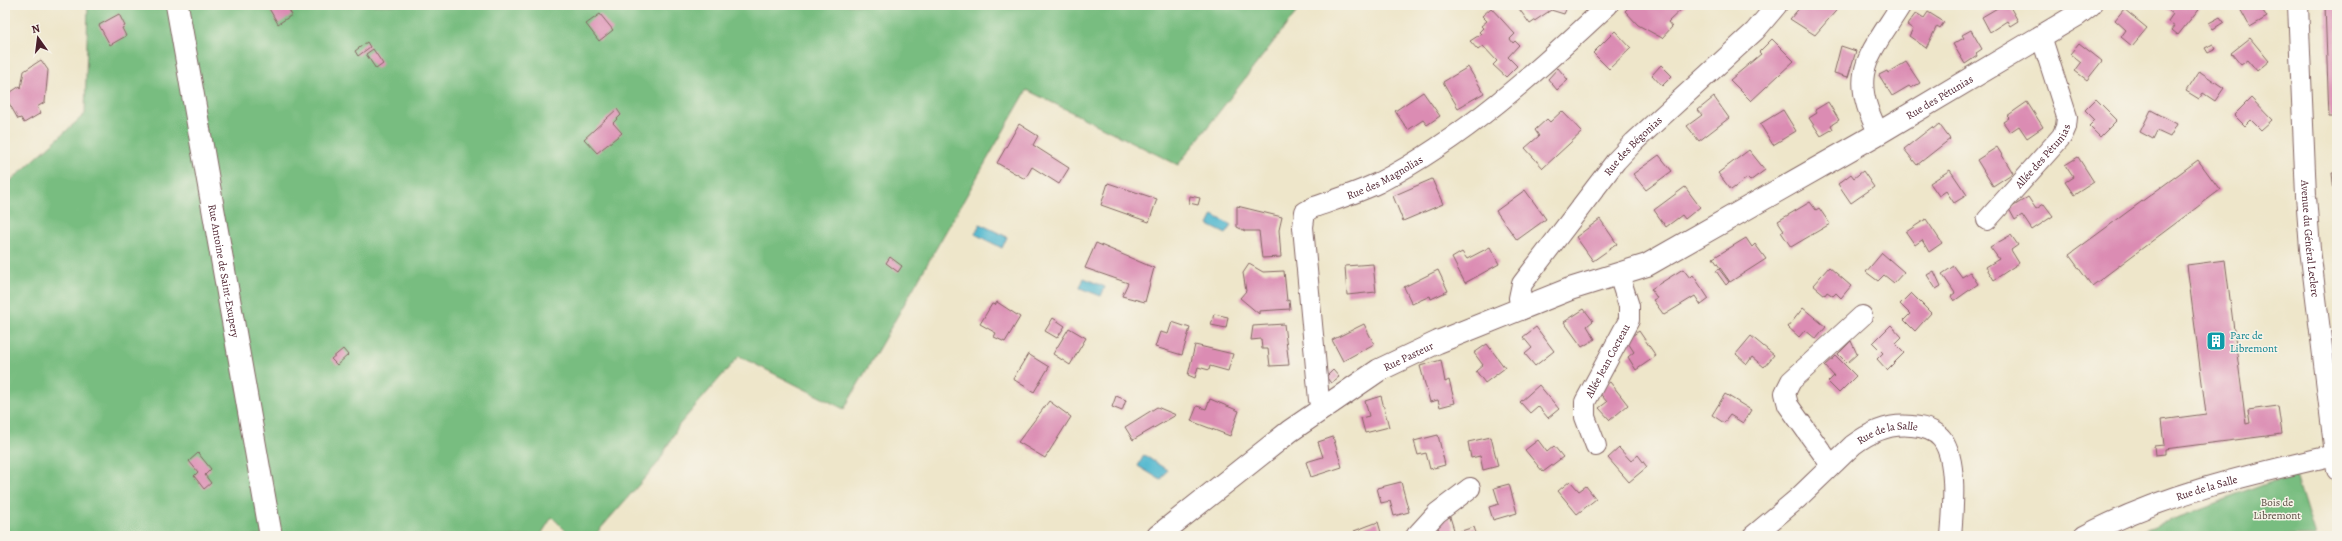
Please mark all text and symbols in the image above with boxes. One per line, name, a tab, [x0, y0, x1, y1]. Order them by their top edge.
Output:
north arrow	[18, 18, 58, 58]
text: N	[30, 21, 41, 37]
street label: Rue des Pétunias	[1903, 71, 1976, 123]
street label: Rue des Bégonias	[1600, 113, 1665, 179]
street label: Allée des Pétunias	[2011, 124, 2074, 192]
street label: Rue des Magnolias	[1344, 152, 1426, 203]
street label: Avenue du Général Leclerc	[2298, 179, 2323, 298]
street label: Rue Antoine de Saint-Exupery	[205, 203, 243, 339]
street label: Allée Jean Cocteau	[1581, 321, 1633, 401]
place label: Parc de Libremont	[2230, 328, 2278, 356]
building icon: Parc de Libremont	[2205, 330, 2227, 352]
street label: Rue Pasteur	[1381, 338, 1436, 374]
street label: Rue de la Salle	[1854, 418, 1919, 448]
street label: Rue de la Salle	[2174, 471, 2239, 504]
park label: Bois de Libremont	[2253, 495, 2301, 523]

